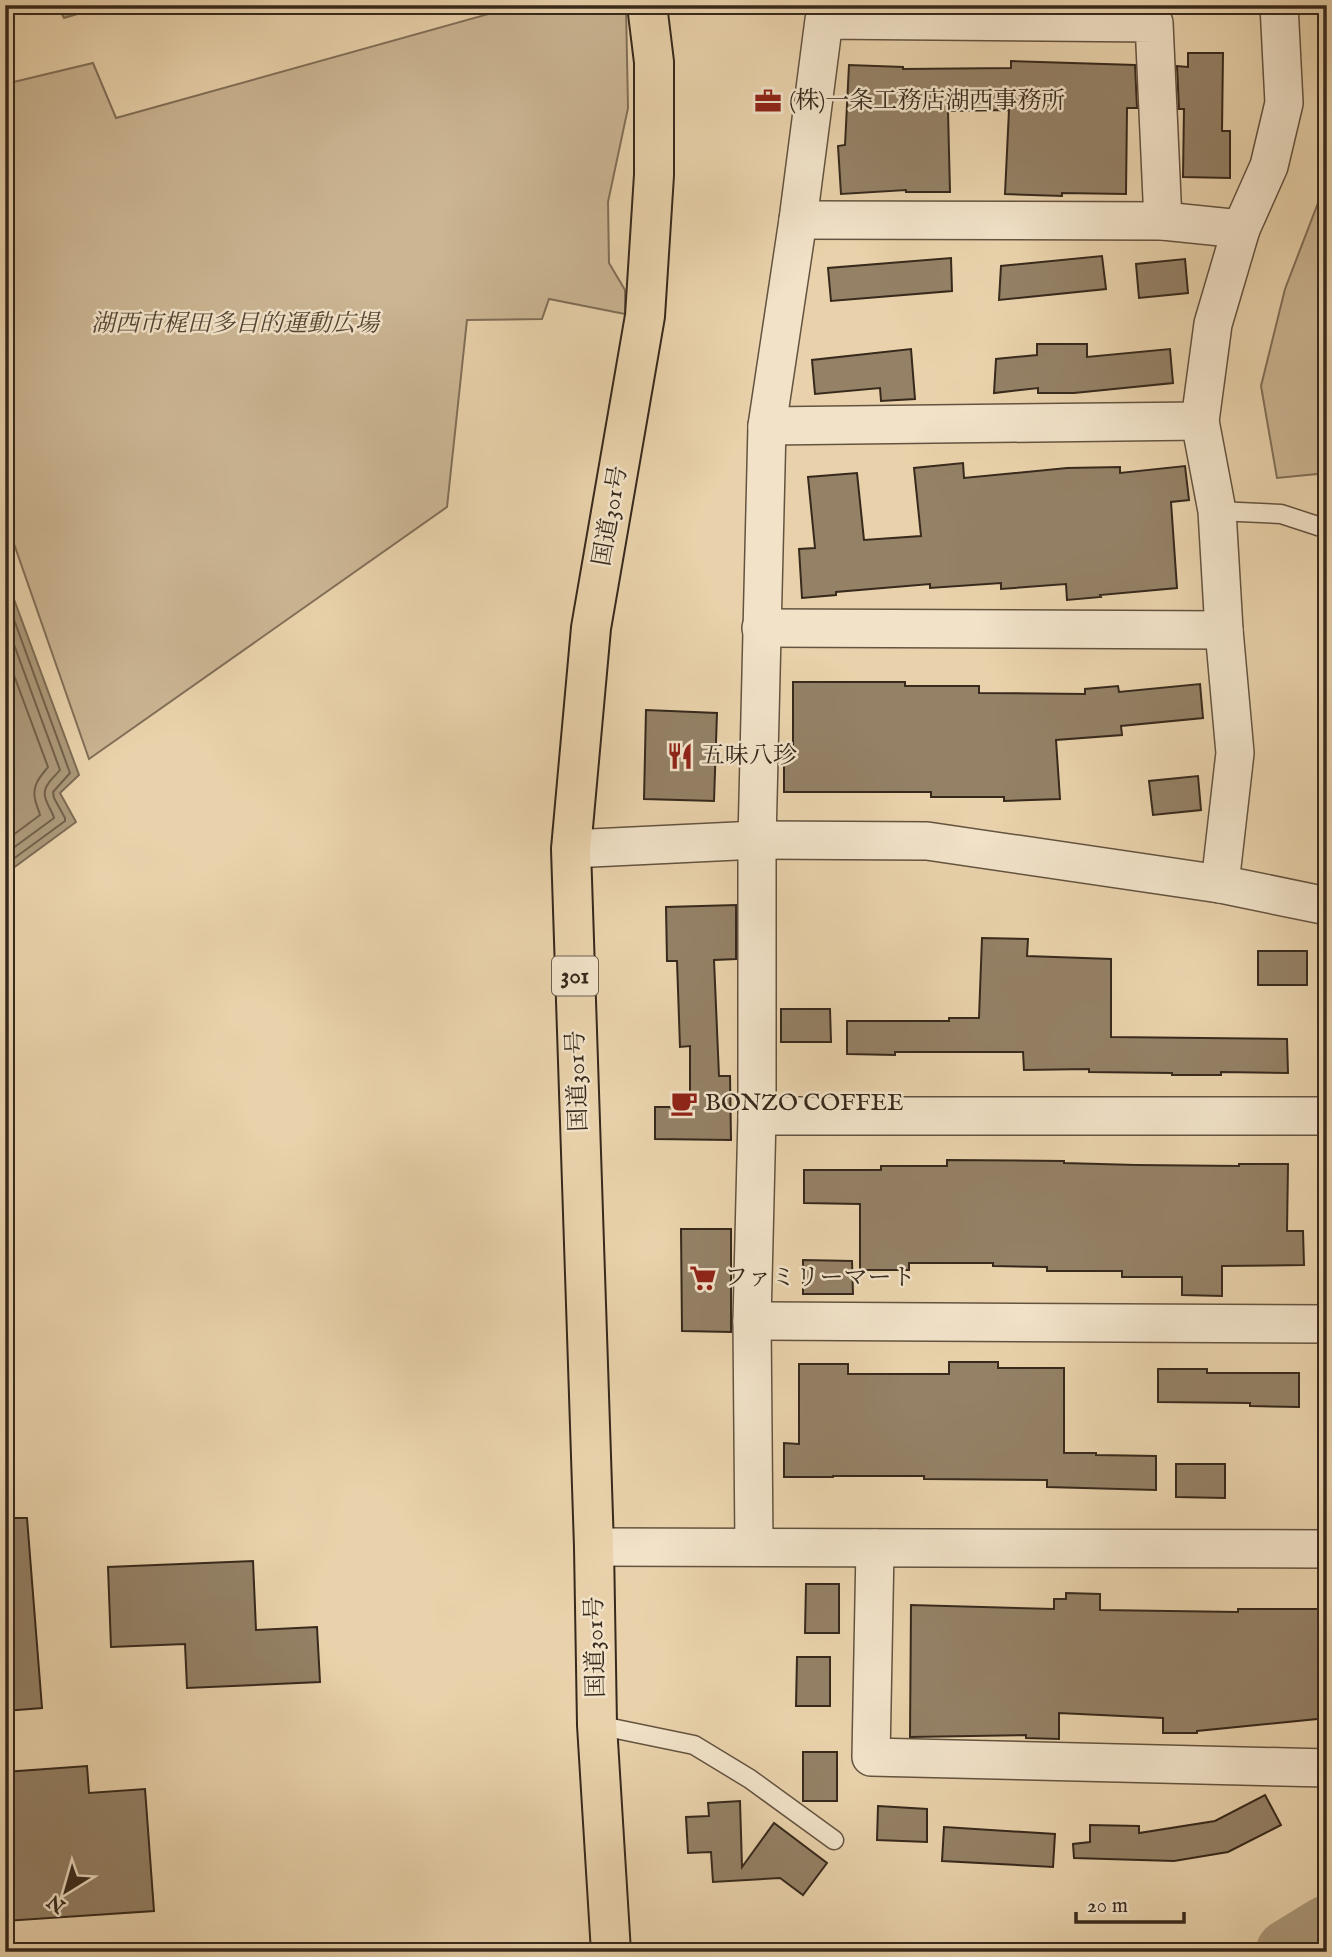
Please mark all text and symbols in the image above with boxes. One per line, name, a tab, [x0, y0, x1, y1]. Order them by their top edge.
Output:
office icon: (株)一条工務店湖西事務所	[753, 86, 783, 116]
place label: (株)一条工務店湖西事務所	[789, 86, 1065, 117]
park label: 湖西市梶田多目的運動広場	[91, 309, 381, 340]
street label: 国道301号	[587, 463, 635, 569]
restaurant icon: 五味八珍	[665, 741, 695, 771]
place label: 五味八珍	[701, 741, 797, 772]
road number: 301	[552, 956, 598, 995]
street label: 国道301号	[561, 1030, 595, 1132]
cafe icon: BONZO COFFEE	[669, 1088, 699, 1118]
place label: BONZO COFFEE	[705, 1088, 904, 1119]
supermarket icon: ファミリーマート	[688, 1263, 718, 1293]
place label: ファミリーマート	[724, 1263, 916, 1294]
street label: 国道301号	[580, 1596, 612, 1698]
north arrow	[32, 1856, 102, 1926]
scale bar	[1076, 1880, 1185, 1924]
text: N	[43, 1888, 72, 1918]
text: 20 m	[1087, 1893, 1128, 1920]

